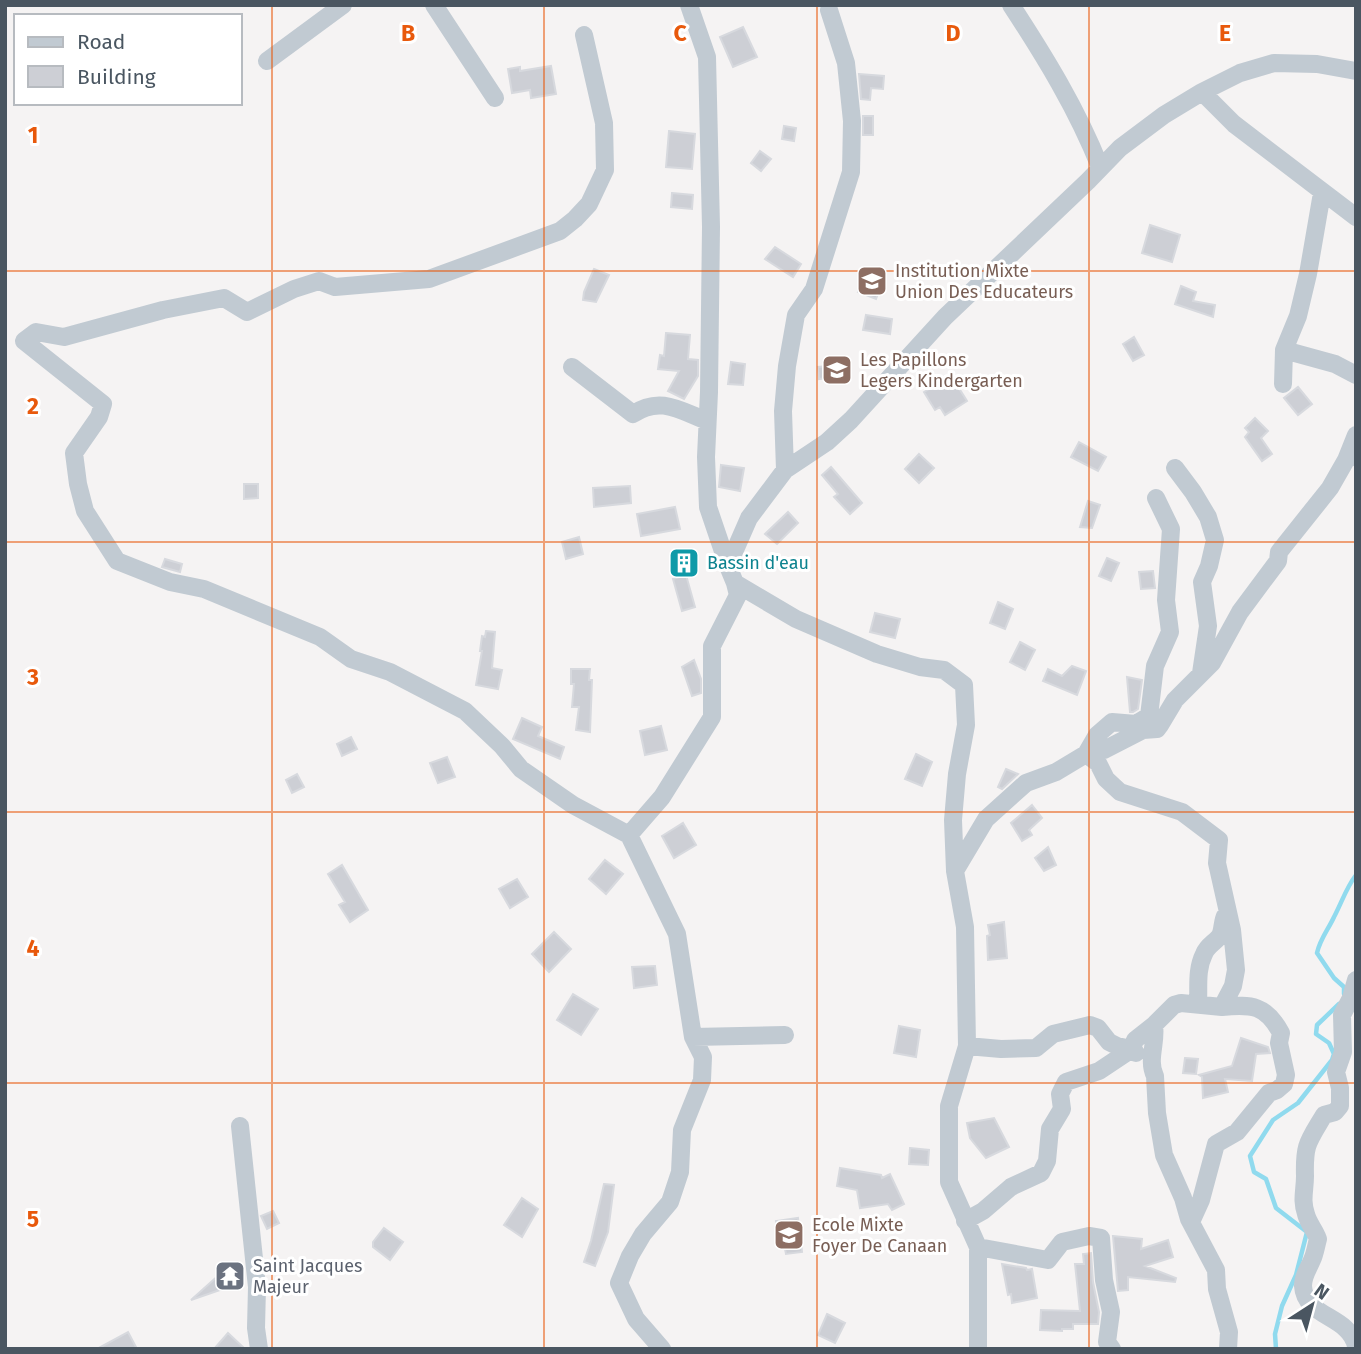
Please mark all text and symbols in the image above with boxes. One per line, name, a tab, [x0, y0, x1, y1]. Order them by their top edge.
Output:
legend	[14, 14, 242, 105]
text: B	[401, 19, 415, 47]
text: C	[673, 19, 687, 47]
text: D	[946, 19, 961, 47]
text: E	[1219, 19, 1231, 47]
text: Road	[77, 29, 125, 55]
text: Building	[77, 64, 156, 90]
text: 1	[28, 121, 38, 149]
place label: Institution Mixte Union Des Educateurs	[895, 260, 1073, 303]
school or university icon: Institution Mixte Union Des Educateurs	[855, 264, 889, 298]
place label: Les Papillons Legers Kindergarten	[860, 349, 1023, 392]
school or university icon: Les Papillons Legers Kindergarten	[820, 353, 854, 387]
text: 2	[27, 392, 39, 420]
building icon: Bassin d'eau	[667, 546, 701, 580]
place label: Bassin d'eau	[707, 552, 809, 574]
text: 3	[26, 663, 39, 691]
text: 4	[27, 934, 40, 962]
text: 5	[27, 1205, 39, 1233]
place label: Ecole Mixte Foyer De Canaan	[812, 1214, 947, 1257]
school or university icon: Ecole Mixte Foyer De Canaan	[772, 1218, 806, 1252]
place label: Saint Jacques Majeur	[253, 1255, 362, 1298]
temple icon: Saint Jacques Majeur	[213, 1259, 247, 1293]
north arrow	[1277, 1270, 1347, 1340]
text: N	[1310, 1279, 1334, 1305]

